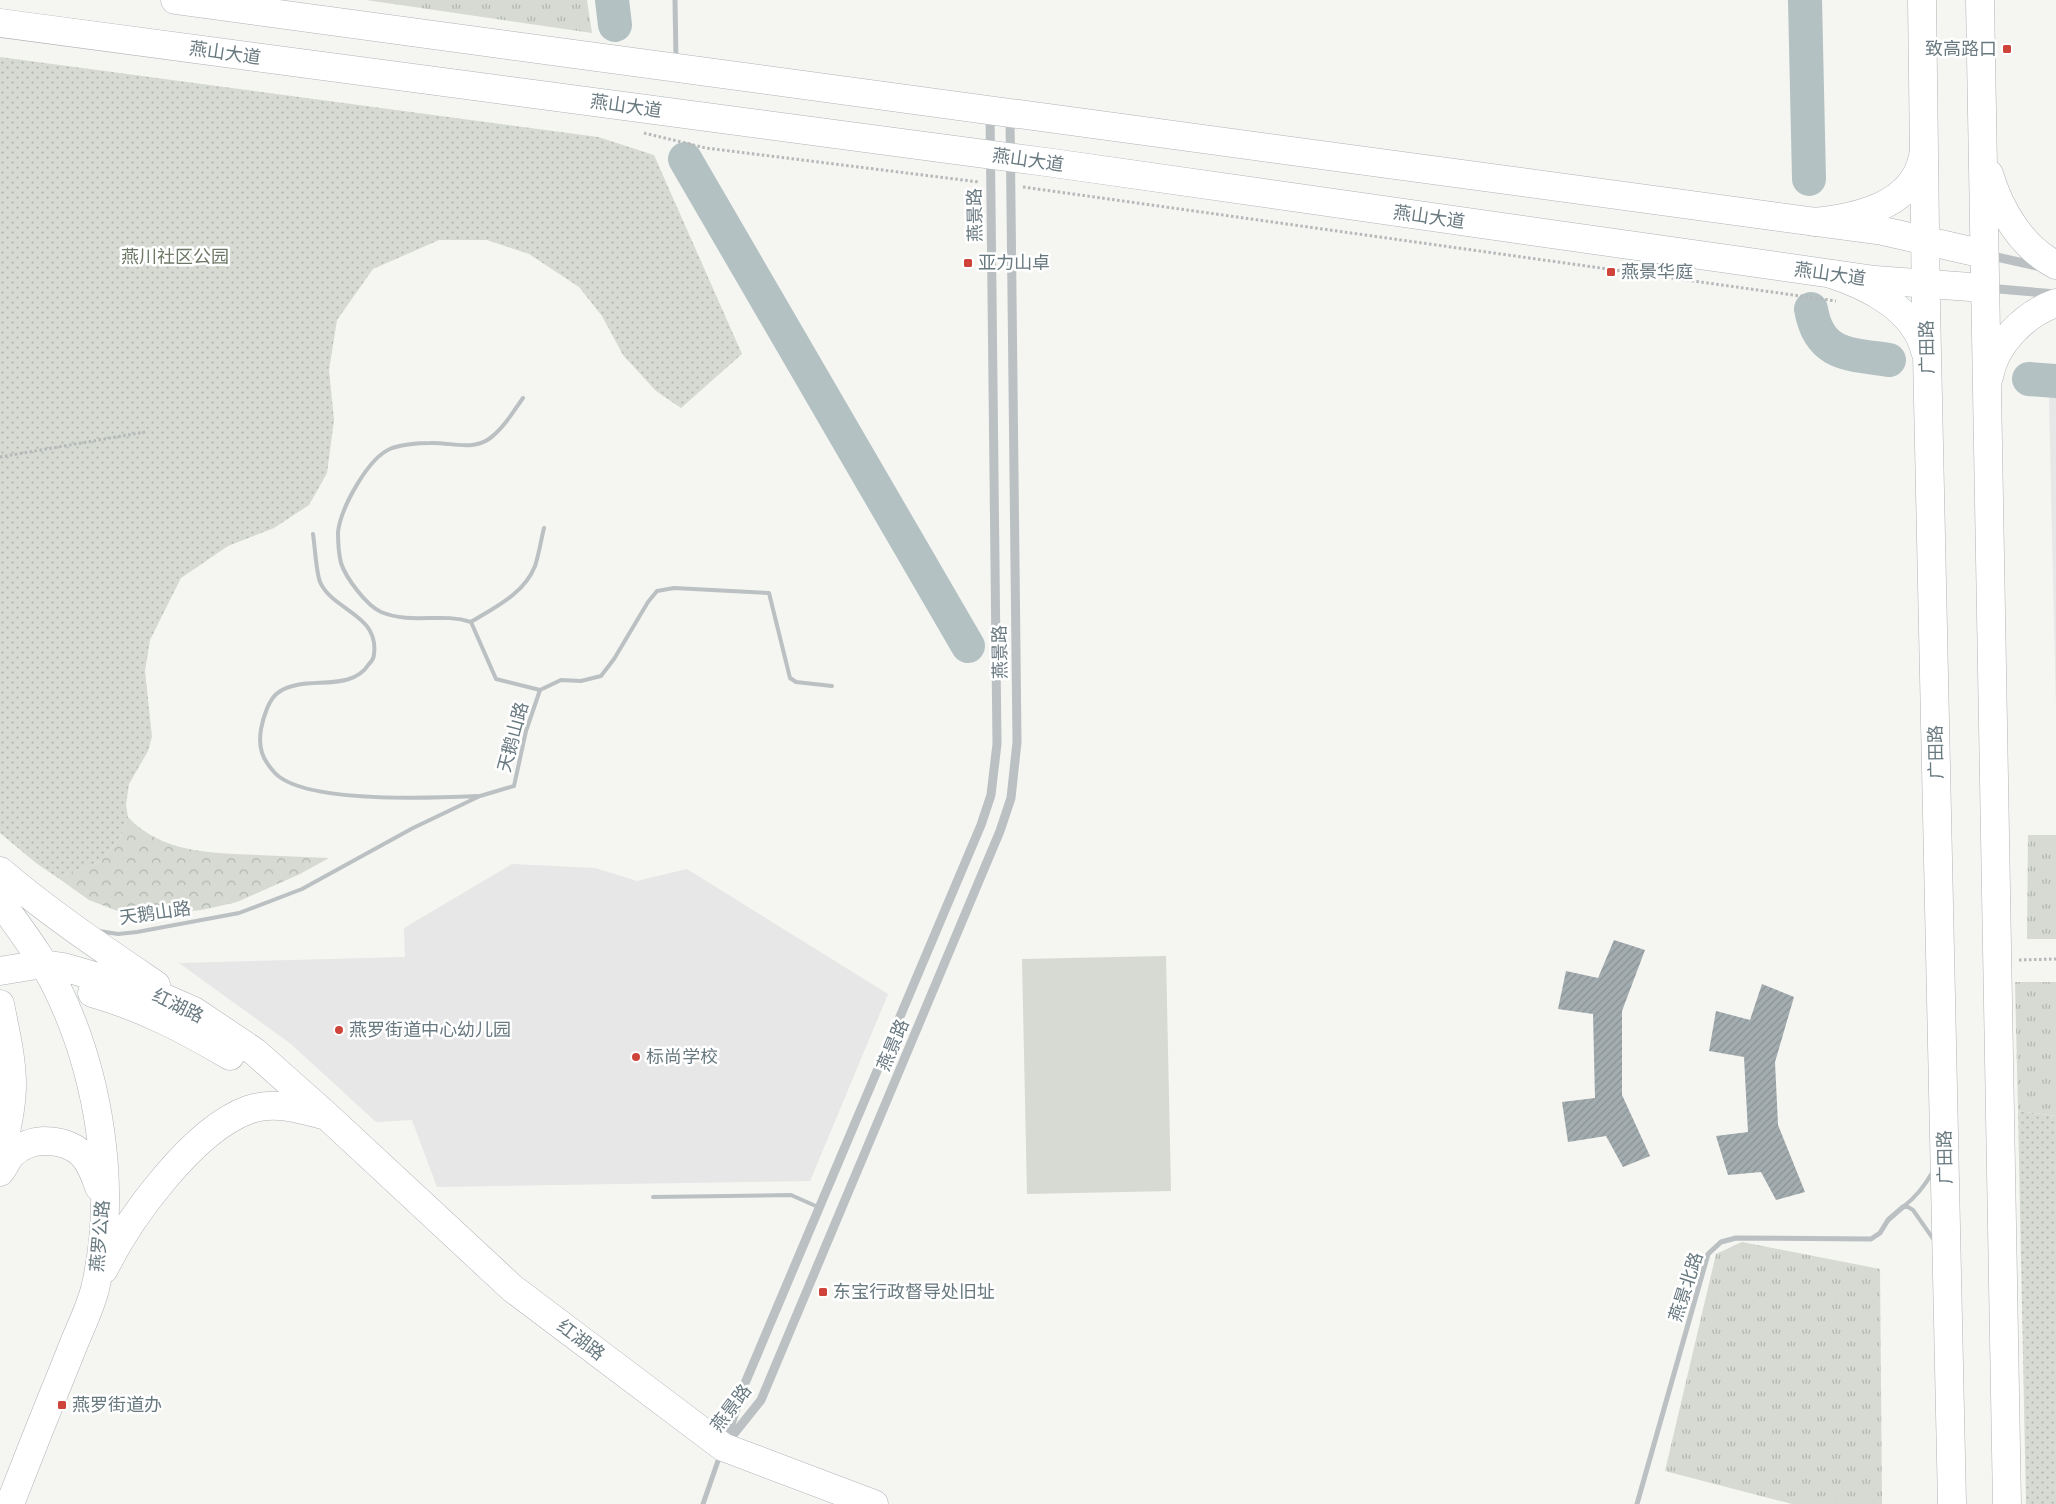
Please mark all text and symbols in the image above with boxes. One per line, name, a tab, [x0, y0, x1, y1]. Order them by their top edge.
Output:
street label: 燕山大道	[188, 37, 262, 69]
place label: 致高路口	[1925, 38, 1997, 60]
marker: 致高路口	[2001, 43, 2013, 55]
street label: 燕山大道	[589, 90, 663, 122]
street label: 燕山大道	[991, 144, 1065, 176]
street label: 燕景路	[964, 188, 986, 242]
street label: 燕山大道	[1392, 201, 1466, 233]
park label: 燕川社区公园	[121, 246, 229, 268]
place label: 亚力山卓	[978, 252, 1050, 274]
marker: 亚力山卓	[962, 257, 974, 269]
street label: 燕山大道	[1793, 258, 1867, 290]
place label: 燕景华庭	[1621, 261, 1693, 283]
marker: 燕景华庭	[1605, 266, 1617, 278]
street label: 广田路	[1916, 320, 1938, 374]
street label: 燕景路	[989, 625, 1011, 679]
street label: 天鹅山路	[493, 699, 533, 775]
street label: 广田路	[1925, 725, 1947, 779]
street label: 天鹅山路	[118, 897, 192, 929]
street label: 红湖路	[149, 984, 207, 1028]
street label: 燕景路	[872, 1016, 914, 1074]
place label: 燕罗街道中心幼儿园	[349, 1019, 511, 1041]
marker: 燕罗街道中心幼儿园	[333, 1024, 345, 1036]
place label: 标尚学校	[646, 1046, 718, 1068]
marker: 标尚学校	[630, 1051, 642, 1063]
street label: 广田路	[1934, 1130, 1956, 1184]
street label: 燕罗公路	[86, 1199, 114, 1273]
street label: 燕景北路	[1664, 1249, 1708, 1325]
place label: 东宝行政督导处旧址	[833, 1281, 995, 1303]
marker: 东宝行政督导处旧址	[817, 1286, 829, 1298]
street label: 红湖路	[553, 1315, 609, 1365]
street label: 燕景路	[706, 1380, 756, 1436]
place label: 燕罗街道办	[72, 1394, 162, 1416]
marker: 燕罗街道办	[56, 1399, 68, 1411]

